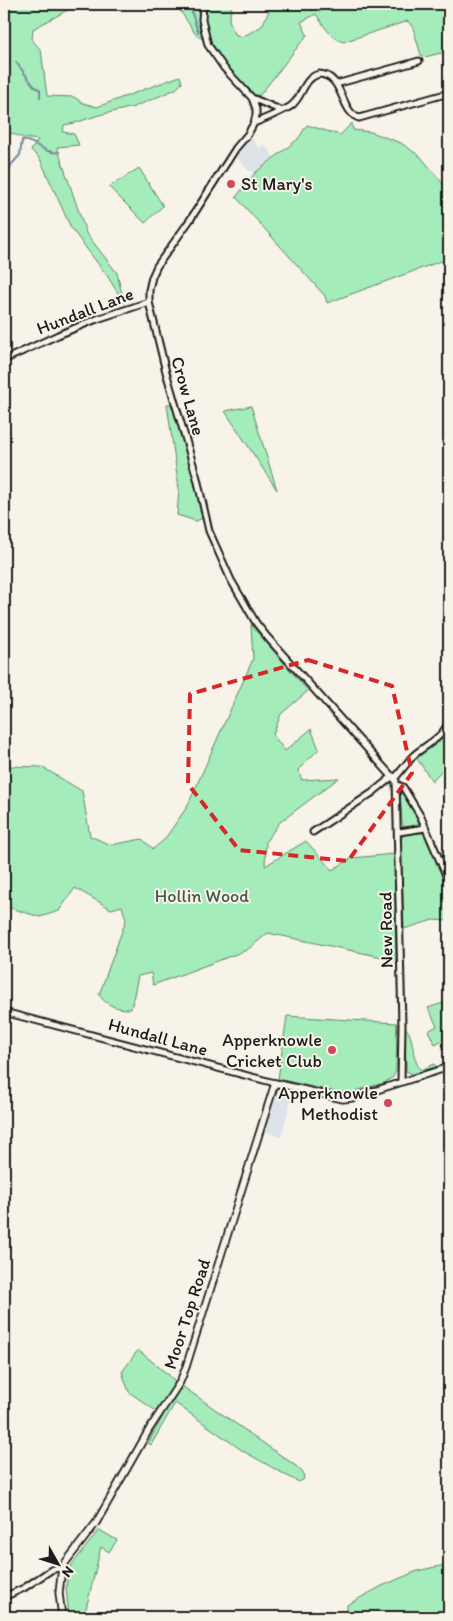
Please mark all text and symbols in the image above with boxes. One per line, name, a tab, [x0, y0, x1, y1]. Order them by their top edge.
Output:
place label: St Mary's	[241, 173, 313, 195]
marker: St Mary's	[225, 178, 237, 190]
street label: Hundall Lane	[33, 282, 137, 340]
street label: Crow Lane	[166, 354, 210, 438]
park label: Hollin Wood	[155, 885, 249, 907]
street label: New Road	[374, 891, 398, 968]
street label: Hundall Lane	[106, 1013, 210, 1061]
place label: Apperknowle Cricket Club	[222, 1029, 322, 1072]
marker: Apperknowle Cricket Club	[326, 1044, 338, 1056]
place label: Apperknowle Methodist	[278, 1082, 378, 1125]
marker: Apperknowle Methodist	[382, 1097, 394, 1109]
street label: Moor Top Road	[159, 1256, 215, 1372]
north arrow	[32, 1538, 82, 1588]
text: N	[58, 1563, 77, 1581]

